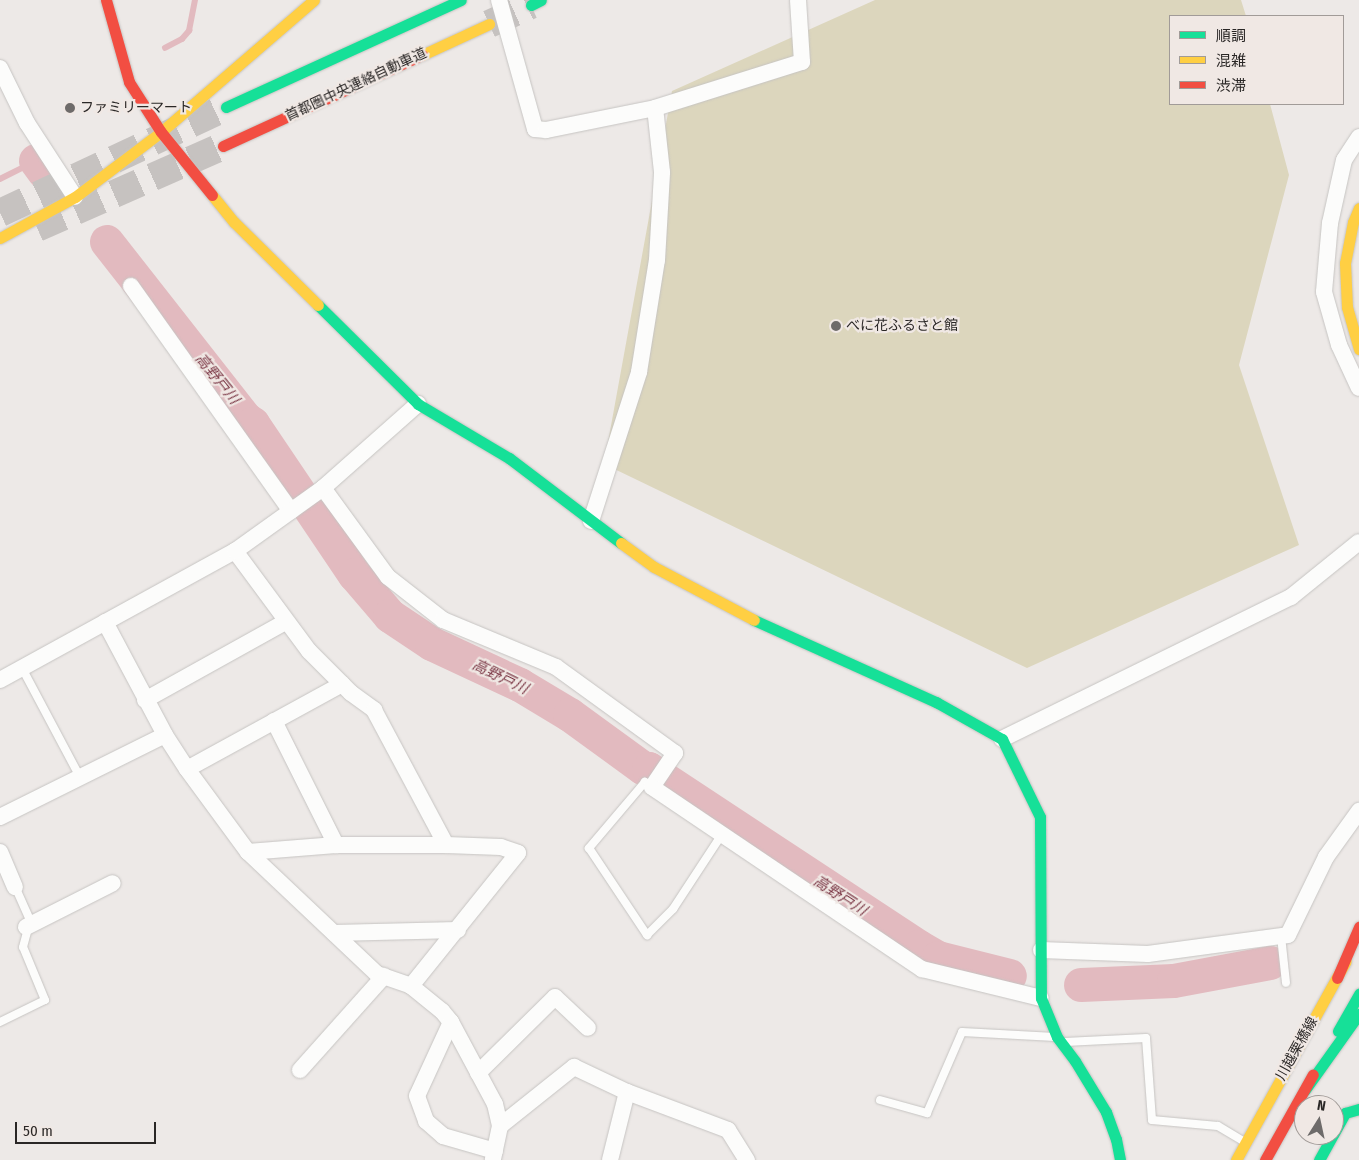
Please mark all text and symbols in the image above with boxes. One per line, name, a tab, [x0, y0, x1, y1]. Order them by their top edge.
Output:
legend	[1169, 15, 1344, 105]
text: 順調	[1216, 27, 1246, 45]
street label: 首都圏中央連絡自動車道	[283, 45, 429, 125]
text: 混雑	[1216, 52, 1246, 70]
text: 渋滞	[1216, 77, 1246, 95]
place label: ファミリーマート	[80, 100, 192, 116]
marker: ファミリーマート	[64, 102, 76, 114]
place label: べに花ふるさと館	[846, 318, 958, 334]
marker: べに花ふるさと館	[830, 320, 842, 332]
water label: 高野戸川	[191, 350, 243, 408]
water label: 高野戸川	[469, 656, 531, 698]
water label: 高野戸川	[810, 872, 870, 920]
street label: 川越栗橋線	[1273, 1014, 1321, 1084]
north arrow	[1294, 1095, 1344, 1145]
text: N	[1316, 1097, 1327, 1115]
scale bar	[18, 1112, 159, 1144]
text: 50 m	[23, 1122, 53, 1140]

